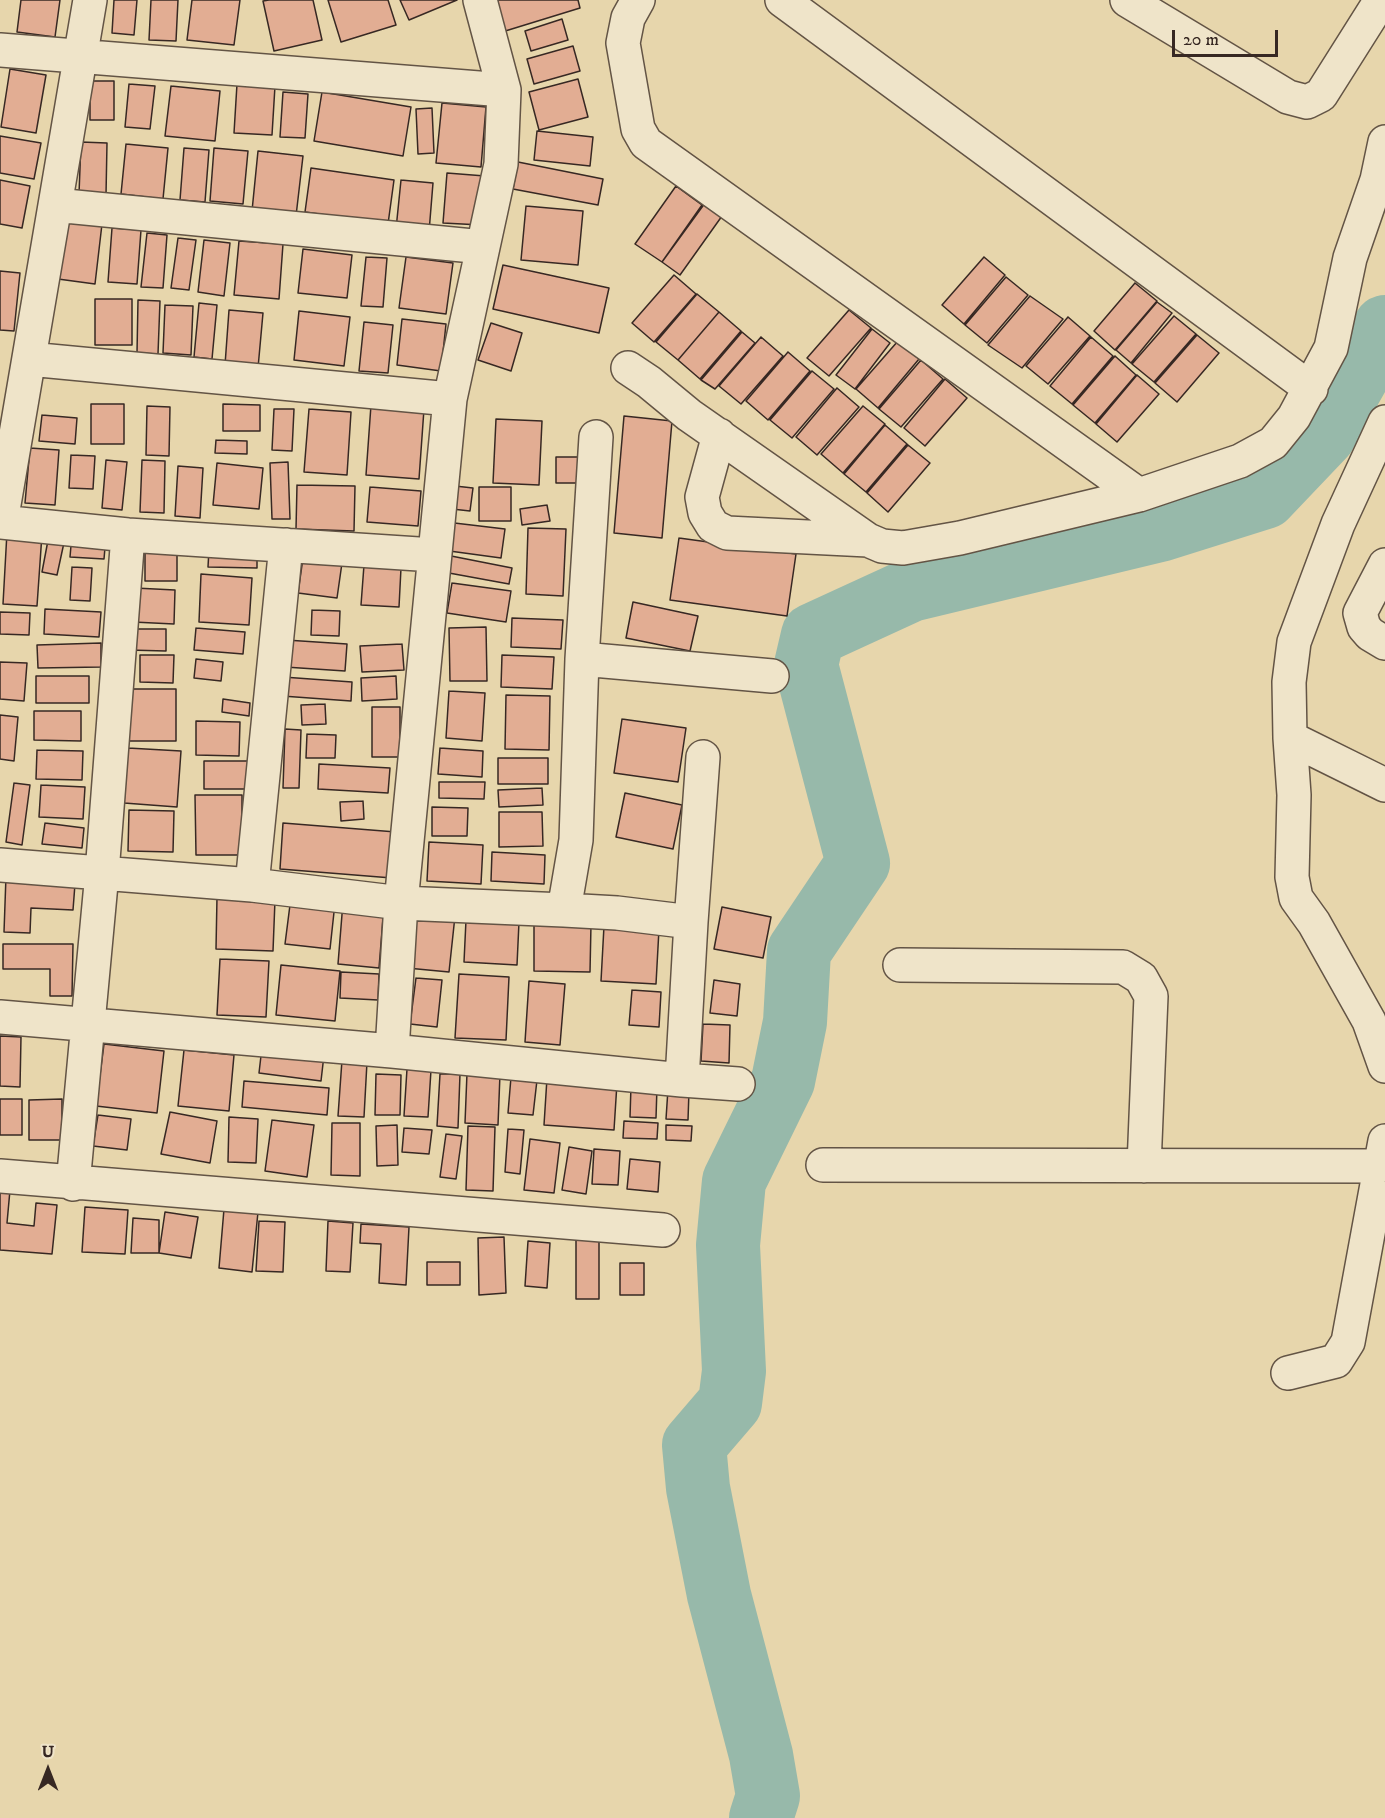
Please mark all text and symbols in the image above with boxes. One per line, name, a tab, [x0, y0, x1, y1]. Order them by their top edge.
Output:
scale bar	[1175, 18, 1282, 56]
text: 20 m	[1183, 29, 1219, 51]
north arrow	[18, 1740, 78, 1800]
text: U	[42, 1742, 54, 1762]

